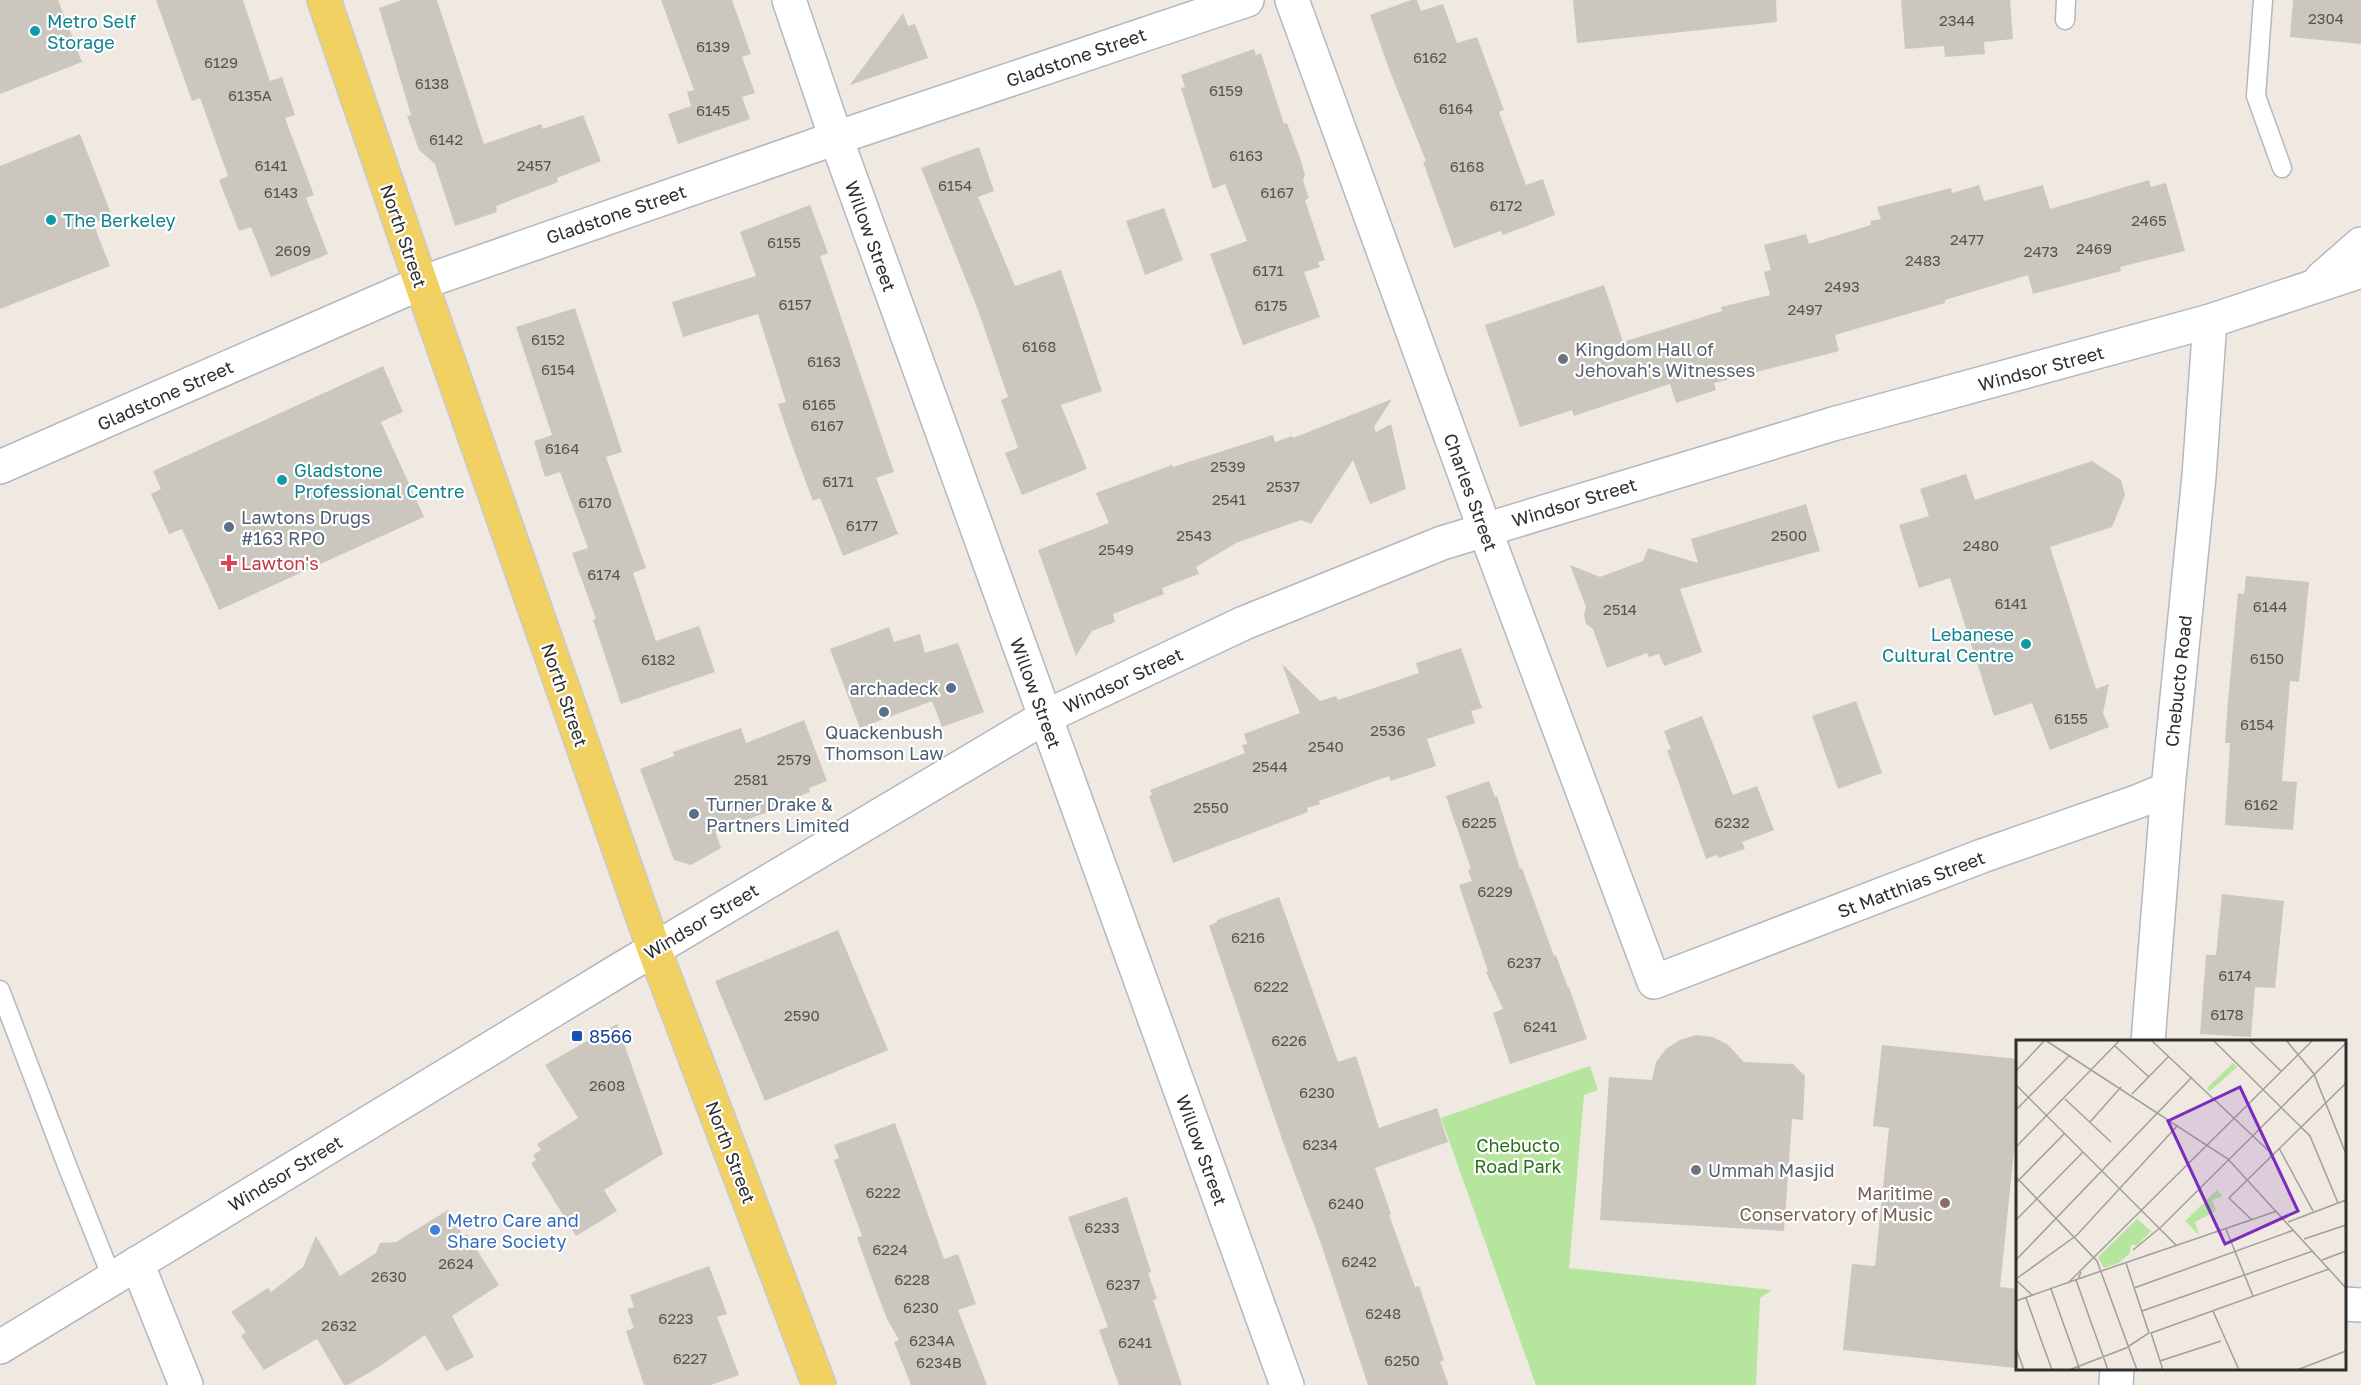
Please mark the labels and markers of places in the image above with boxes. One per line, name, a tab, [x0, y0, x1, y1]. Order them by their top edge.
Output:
place label: Metro Self Storage	[47, 10, 137, 53]
marker: Metro Self Storage	[28, 24, 42, 38]
place label: The Berkeley	[63, 209, 176, 231]
marker: The Berkeley	[44, 213, 58, 227]
place label: Kingdom Hall of Jehovah's Witnesses	[1575, 338, 1755, 381]
marker: Kingdom Hall of Jehovah's Witnesses	[1556, 352, 1570, 366]
place label: Gladstone Professional Centre	[294, 459, 464, 502]
marker: Gladstone Professional Centre	[275, 473, 289, 487]
place label: Lawtons Drugs #163 RPO	[241, 506, 371, 549]
marker: Lawtons Drugs #163 RPO	[222, 520, 236, 534]
place label: Lawton's	[241, 552, 319, 574]
marker: Lawton's	[222, 556, 236, 570]
place label: Lebanese Cultural Centre	[1882, 623, 2014, 666]
marker: Lebanese Cultural Centre	[2019, 637, 2033, 651]
place label: archadeck	[849, 677, 939, 699]
marker: archadeck	[944, 681, 958, 695]
marker: Quackenbush Thomson Law	[877, 705, 891, 719]
place label: Quackenbush Thomson Law	[824, 721, 944, 764]
place label: Turner Drake & Partners Limited	[706, 793, 849, 836]
marker: Turner Drake & Partners Limited	[687, 807, 701, 821]
place label: 8566	[589, 1025, 632, 1047]
marker: 8566	[570, 1029, 584, 1043]
place label: Ummah Masjid	[1708, 1159, 1835, 1181]
marker: Ummah Masjid	[1689, 1163, 1703, 1177]
place label: Maritime Conservatory of Music	[1739, 1182, 1933, 1225]
marker: Maritime Conservatory of Music	[1938, 1196, 1952, 1210]
place label: Metro Care and Share Society	[447, 1209, 579, 1252]
marker: Metro Care and Share Society	[428, 1223, 442, 1237]

